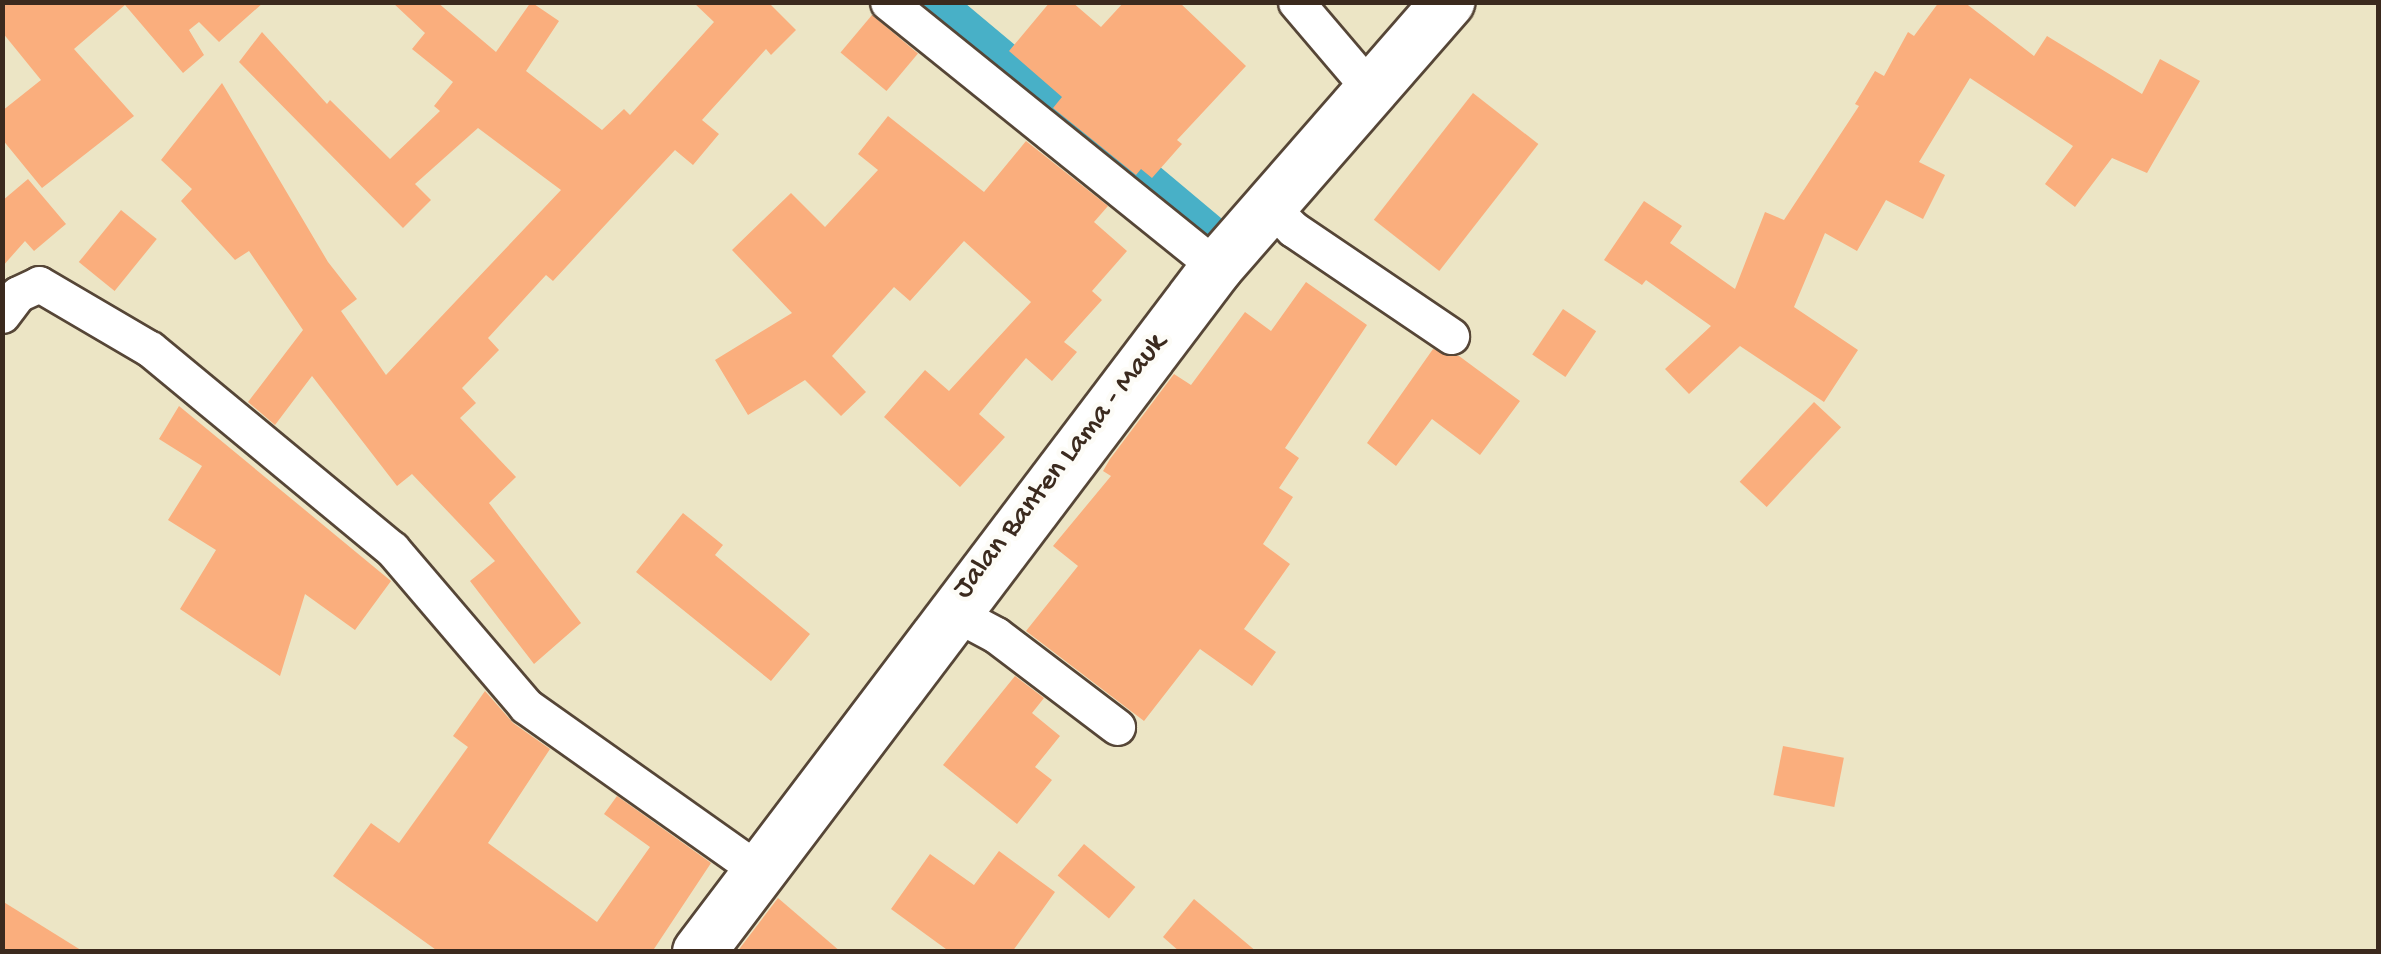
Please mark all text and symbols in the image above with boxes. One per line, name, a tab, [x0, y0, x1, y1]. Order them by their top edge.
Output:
street label: Jalan Banten Lama - Mauk	[946, 327, 1176, 607]

